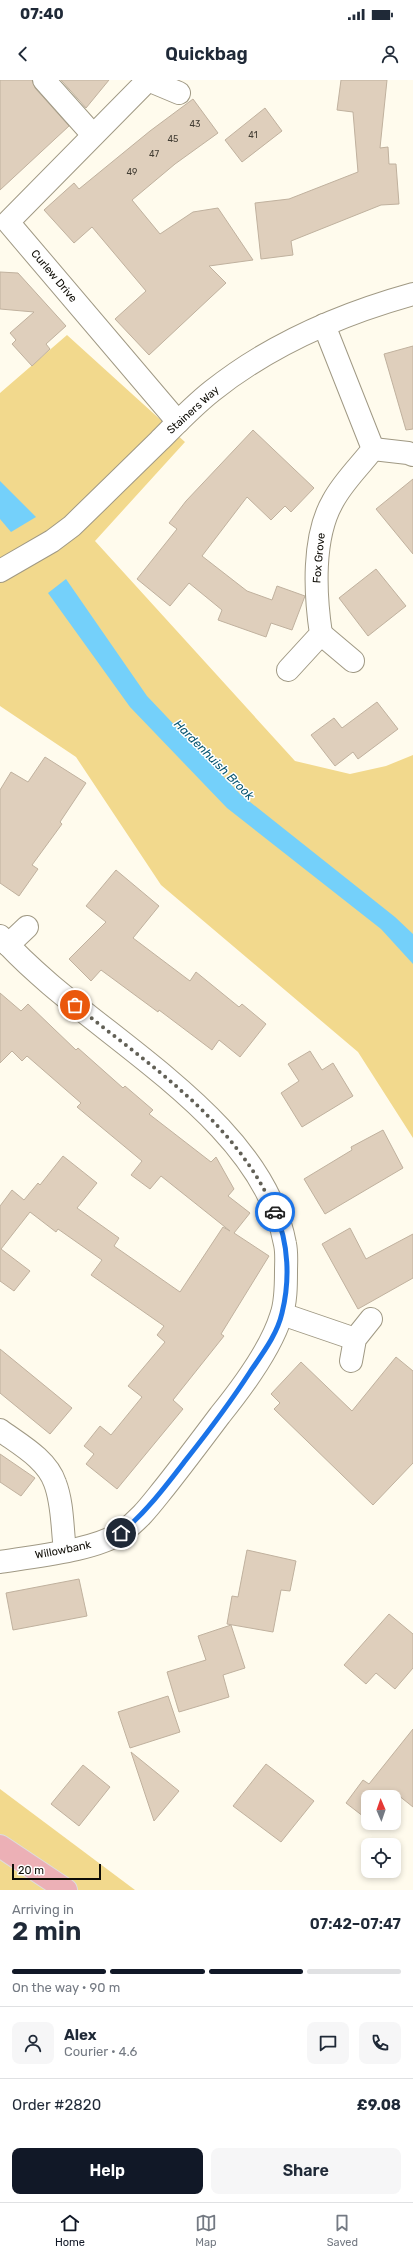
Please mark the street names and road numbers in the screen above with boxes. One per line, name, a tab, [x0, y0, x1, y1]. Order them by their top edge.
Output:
street label: Curlew Drive	[28, 247, 80, 305]
street label: Stainers Way	[164, 383, 222, 437]
street label: Fox Grove	[310, 532, 328, 584]
street label: Willowbank	[34, 1538, 92, 1562]

